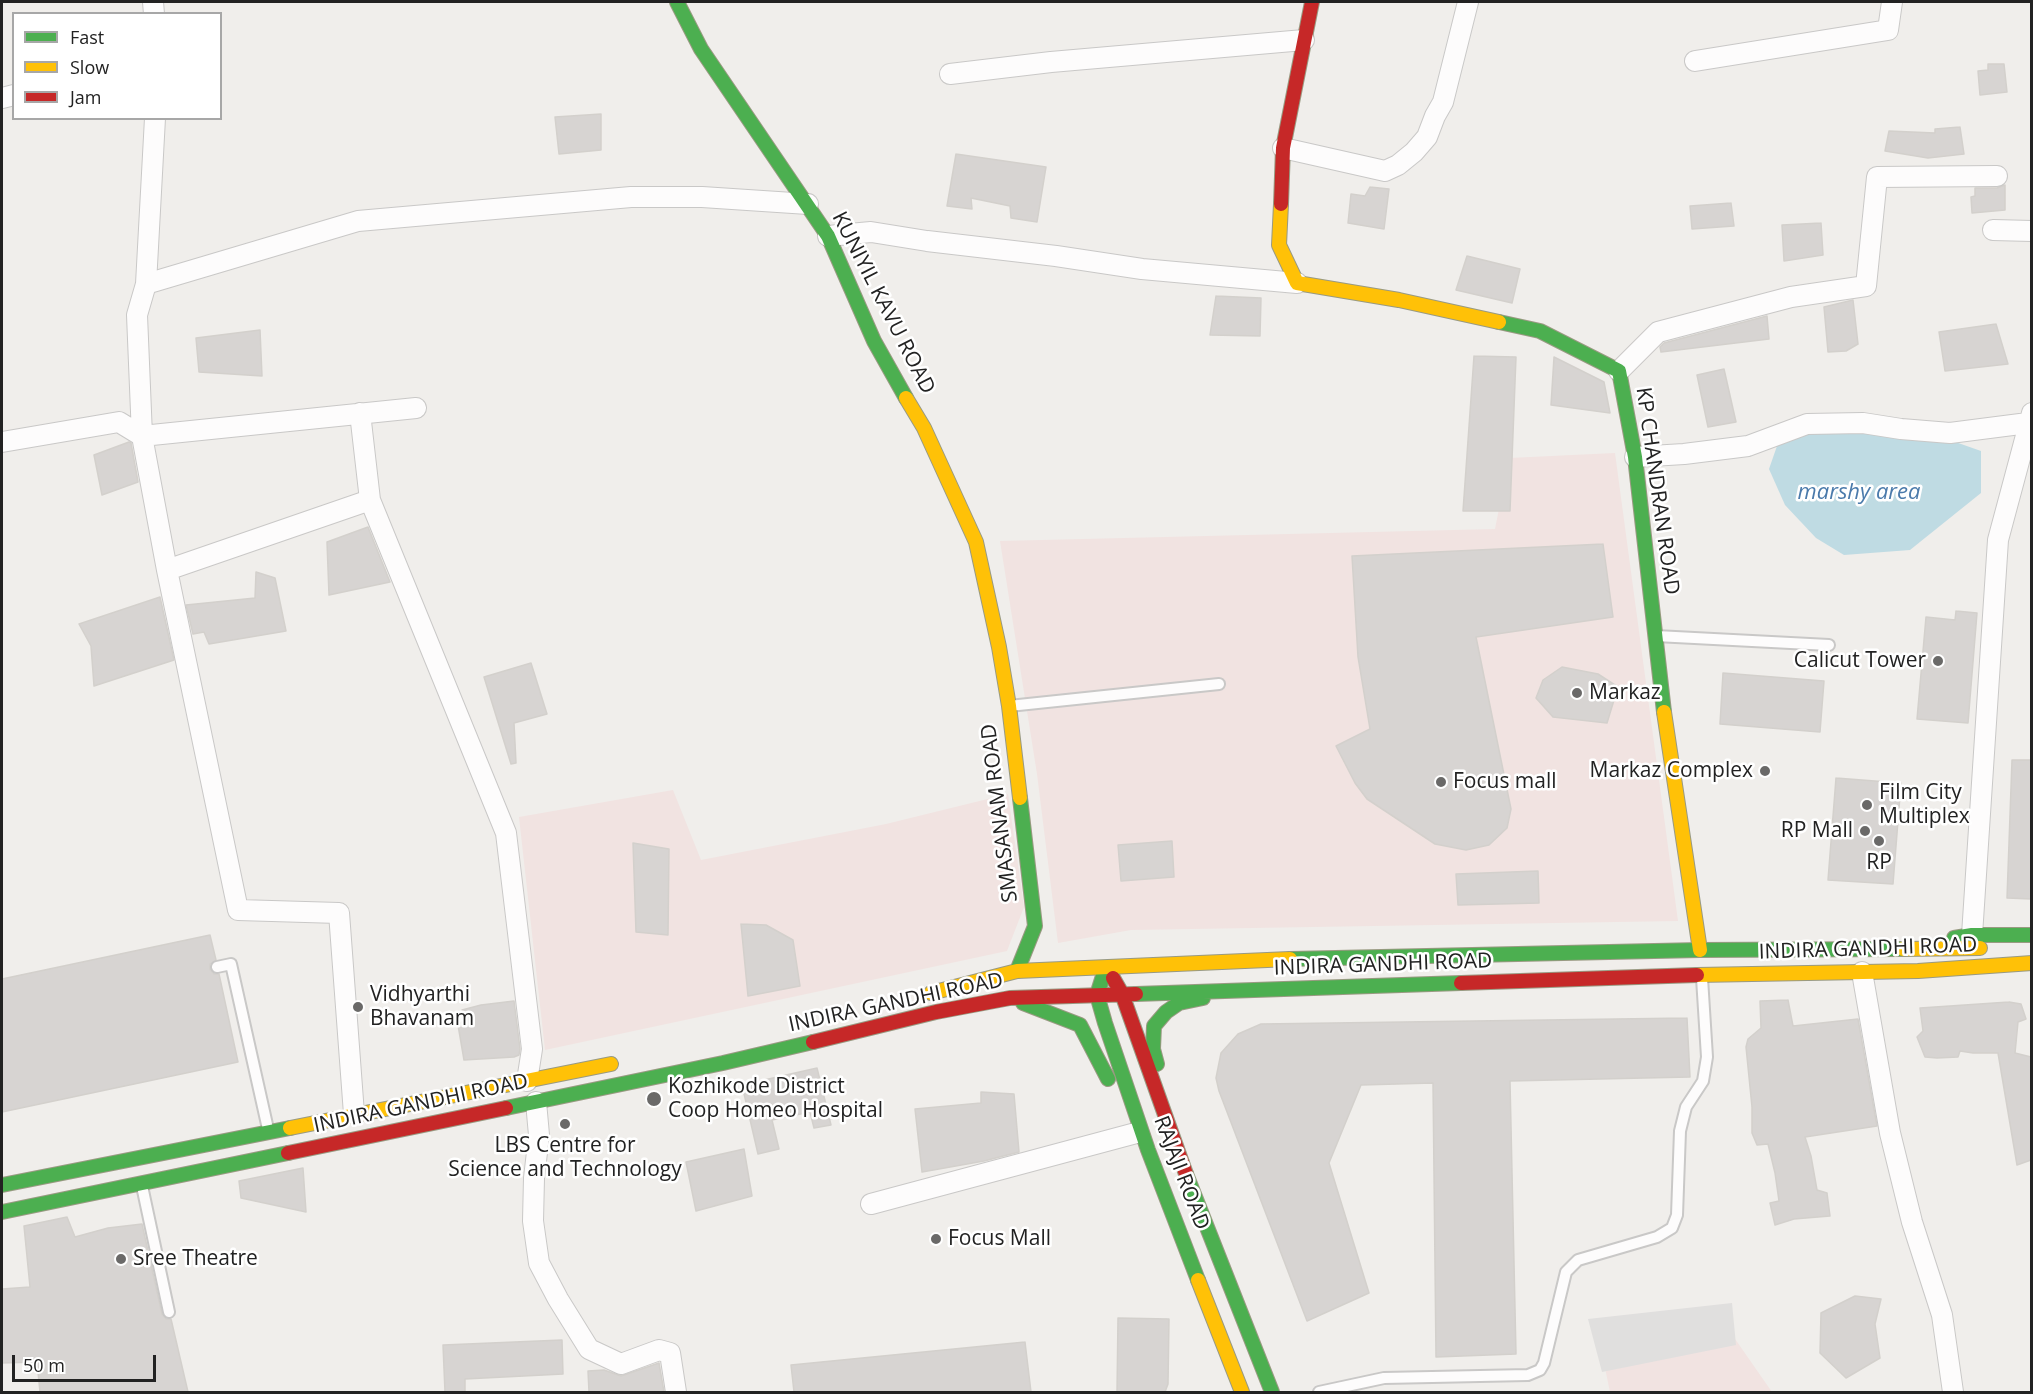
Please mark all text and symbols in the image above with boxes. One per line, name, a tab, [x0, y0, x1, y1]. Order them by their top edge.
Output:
legend	[12, 12, 222, 120]
text: Fast	[70, 25, 104, 49]
text: Slow	[70, 55, 109, 79]
text: Jam	[70, 85, 102, 109]
street label: KUNIYIL KAVU ROAD	[826, 208, 940, 398]
street label: KP CHANDRAN ROAD	[1630, 386, 1684, 596]
water label: marshy area	[1798, 480, 1920, 506]
place label: Calicut Tower	[1794, 648, 1926, 674]
marker: Calicut Tower	[1931, 654, 1945, 668]
place label: Markaz	[1589, 680, 1661, 706]
marker: Markaz	[1570, 686, 1584, 700]
street label: SMASANAM ROAD	[977, 722, 1023, 904]
place label: Markaz Complex	[1590, 758, 1753, 784]
marker: Markaz Complex	[1758, 764, 1772, 778]
place label: Focus mall	[1453, 769, 1557, 795]
marker: Focus mall	[1434, 775, 1448, 789]
place label: Film City Multiplex	[1879, 780, 1970, 830]
marker: Film City Multiplex	[1860, 798, 1874, 812]
place label: RP Mall	[1781, 818, 1853, 844]
marker: RP Mall	[1858, 824, 1872, 838]
marker: RP	[1872, 834, 1886, 848]
place label: RP	[1866, 850, 1892, 876]
street label: INDIRA GANDHI ROAD	[1758, 933, 1978, 965]
street label: INDIRA GANDHI ROAD	[1273, 949, 1493, 981]
street label: INDIRA GANDHI ROAD	[786, 968, 1006, 1038]
place label: Vidhyarthi Bhavanam	[370, 982, 474, 1032]
marker: Vidhyarthi Bhavanam	[351, 1000, 365, 1014]
street label: INDIRA GANDHI ROAD	[311, 1069, 531, 1139]
place label: Kozhikode District Coop Homeo Hospital	[668, 1074, 883, 1124]
marker: Kozhikode District Coop Homeo Hospital	[645, 1090, 663, 1108]
street label: RAJAJI ROAD	[1148, 1113, 1214, 1233]
marker: LBS Centre for Science and Technology	[558, 1117, 572, 1131]
place label: LBS Centre for Science and Technology	[448, 1133, 682, 1183]
place label: Focus Mall	[948, 1226, 1051, 1252]
marker: Focus Mall	[929, 1232, 943, 1246]
place label: Sree Theatre	[133, 1246, 258, 1272]
marker: Sree Theatre	[114, 1252, 128, 1266]
scale bar	[15, 1343, 159, 1381]
text: 50 m	[23, 1353, 65, 1377]

